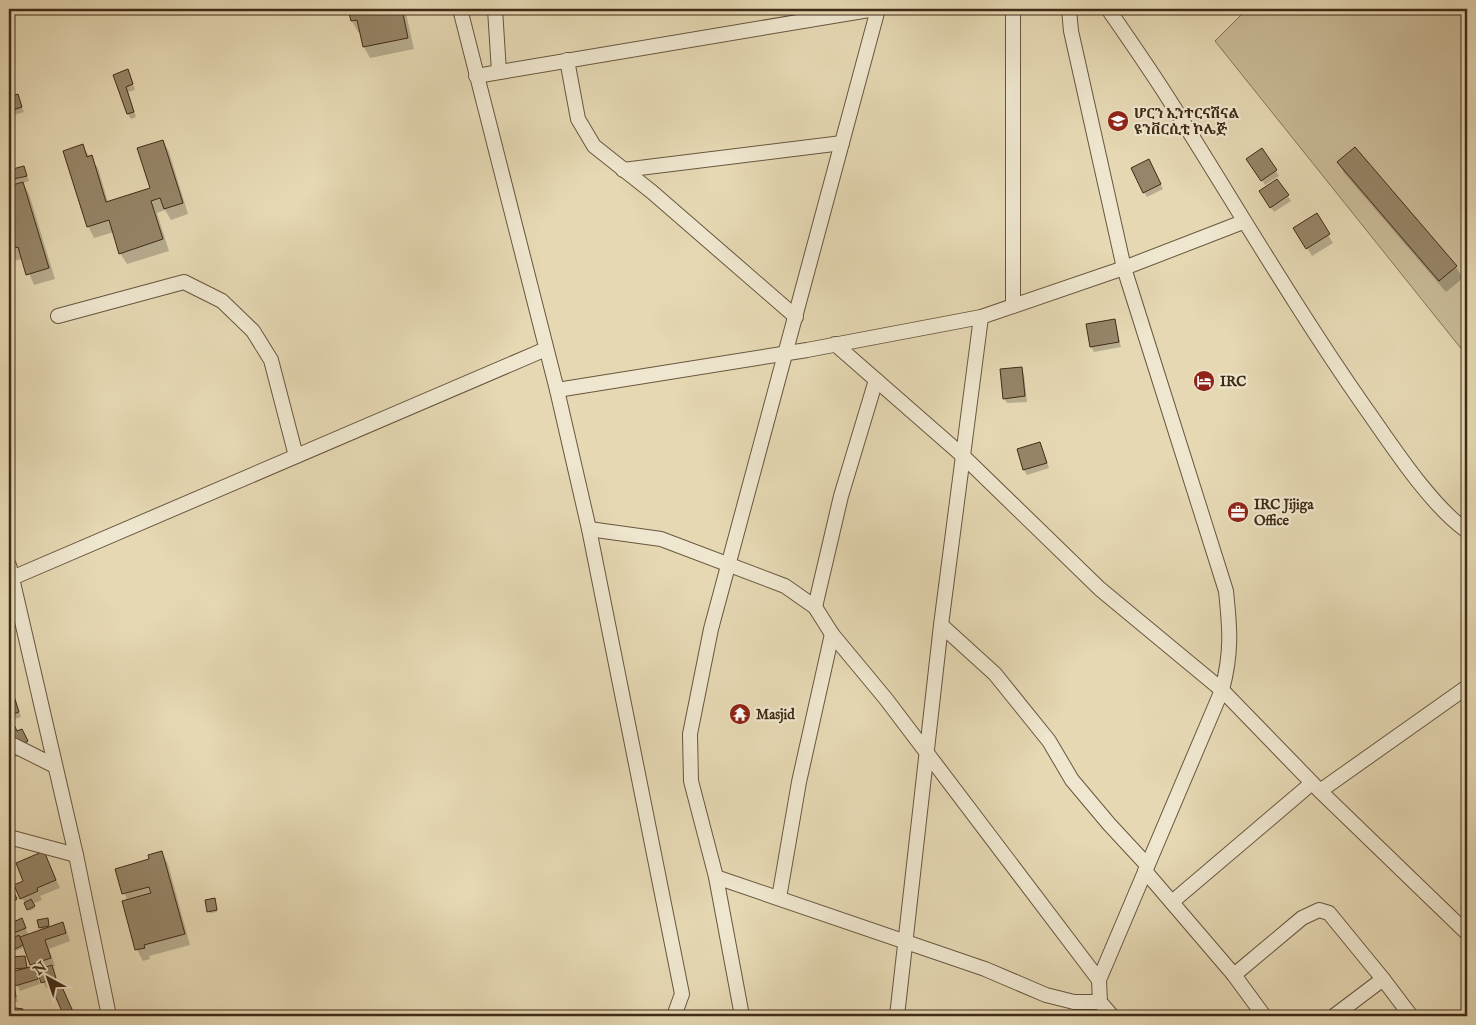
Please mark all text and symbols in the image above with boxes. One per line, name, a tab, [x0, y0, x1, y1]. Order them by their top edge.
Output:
place label: ሆርን ኢንተርናሽናል ዩንቨርሲቲ ኮሌጅ	[1134, 105, 1239, 139]
school or university icon: ሆርን ኢንተርናሽናል ዩንቨርሲቲ ኮሌጅ	[1106, 109, 1130, 133]
hotel icon: IRC	[1192, 369, 1216, 393]
place label: IRC	[1220, 373, 1246, 391]
place label: IRC Jijiga Office	[1254, 496, 1314, 530]
office icon: IRC Jijiga Office	[1226, 500, 1250, 524]
temple icon: Masjid	[728, 702, 752, 726]
place label: Masjid	[756, 706, 795, 724]
north arrow	[22, 952, 72, 1002]
text: N	[29, 958, 51, 980]

